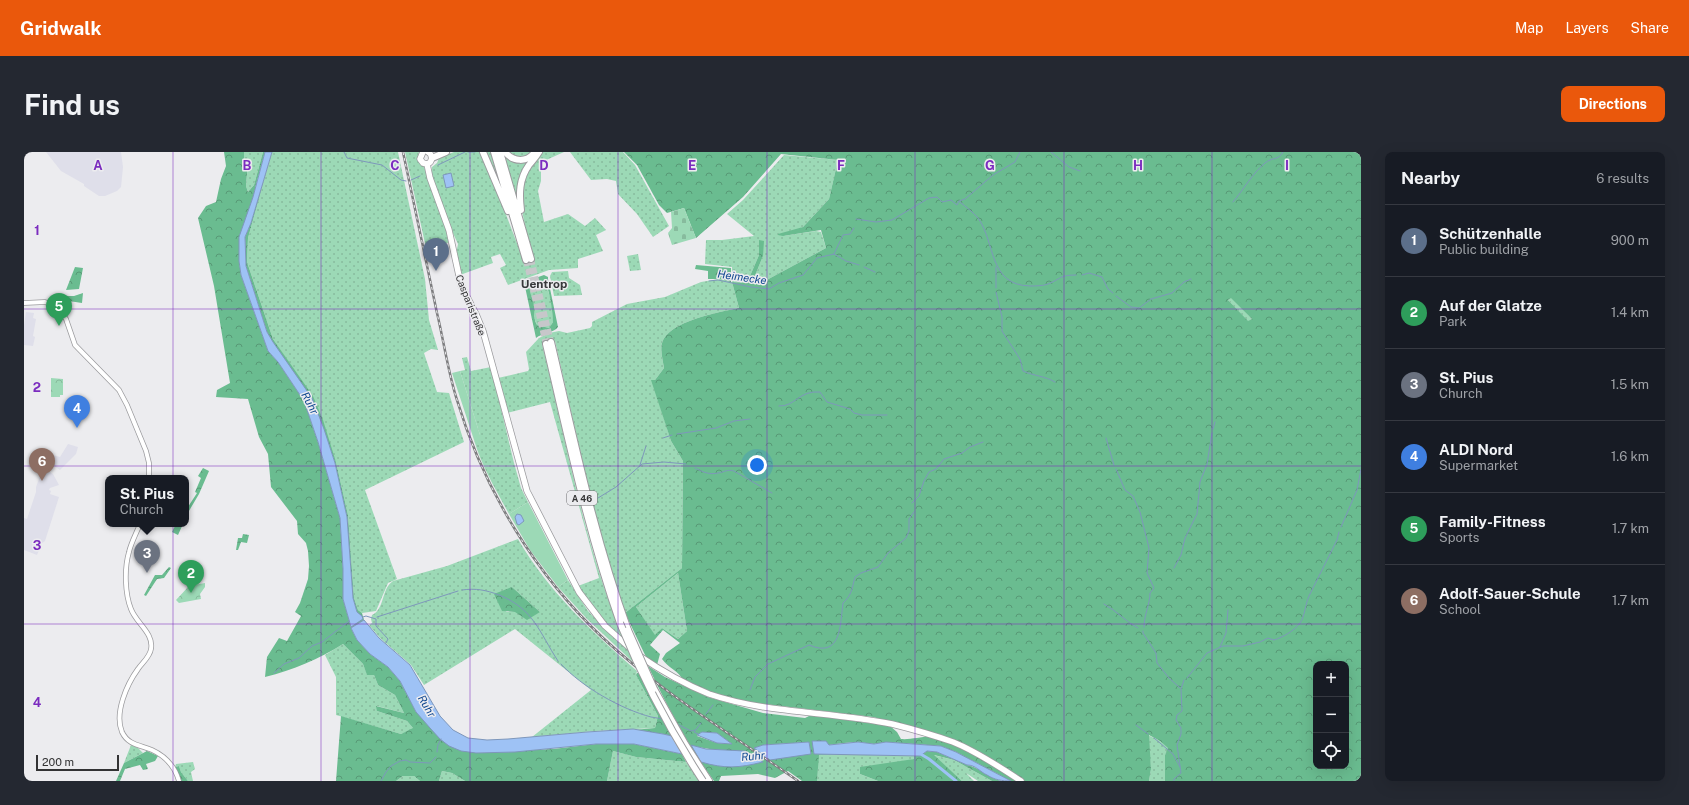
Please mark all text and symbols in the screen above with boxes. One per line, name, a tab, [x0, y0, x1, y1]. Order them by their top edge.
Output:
text: Gridwalk	[20, 17, 101, 39]
text: Map	[1515, 20, 1543, 36]
text: Layers	[1565, 20, 1609, 36]
text: Share	[1631, 20, 1669, 36]
button: Directions	[1561, 86, 1665, 122]
text: Find us	[24, 88, 120, 121]
text: A	[93, 158, 103, 173]
text: B	[243, 158, 252, 173]
text: C	[390, 158, 400, 173]
text: D	[539, 158, 549, 173]
text: E	[688, 158, 696, 173]
text: F	[837, 158, 845, 173]
text: G	[985, 158, 995, 173]
text: H	[1133, 158, 1143, 173]
text: I	[1285, 158, 1289, 173]
text: Nearby	[1401, 168, 1460, 188]
text: 6 results	[1596, 171, 1649, 186]
text: 1	[34, 223, 40, 238]
text: Schützenhalle	[1439, 225, 1542, 242]
text: 1	[1411, 233, 1417, 248]
text: 900 m	[1611, 233, 1649, 248]
pin: 1	[423, 238, 449, 271]
text: Public building	[1439, 242, 1529, 257]
water label: Heimecke	[717, 268, 767, 286]
street label: Casparistraße	[453, 273, 489, 338]
district label: Uentrop	[521, 277, 567, 291]
pin: 5	[46, 293, 72, 326]
text: Auf der Glatze	[1439, 297, 1542, 314]
text: 2	[1410, 305, 1418, 320]
text: 1.4 km	[1611, 305, 1649, 320]
text: Park	[1439, 314, 1467, 329]
text: St. Pius	[1439, 369, 1493, 386]
text: 3	[1410, 377, 1418, 392]
text: 1.5 km	[1611, 377, 1649, 392]
text: 2	[33, 380, 41, 395]
text: Church	[1439, 386, 1483, 401]
water label: Ruhr	[299, 390, 321, 417]
pin: 4	[64, 395, 90, 428]
text: ALDI Nord	[1439, 441, 1513, 458]
pin: 6	[29, 448, 55, 481]
text: 4	[1410, 449, 1418, 464]
text: 1.6 km	[1611, 449, 1649, 464]
your location	[747, 455, 767, 475]
text: Supermarket	[1439, 458, 1518, 473]
popup	[105, 475, 189, 527]
text: St. Pius	[120, 485, 174, 502]
road number: A 46	[567, 491, 597, 505]
text: Church	[120, 502, 163, 517]
text: Family-Fitness	[1439, 513, 1546, 530]
text: 5	[1410, 521, 1418, 536]
text: 1.7 km	[1612, 521, 1649, 536]
text: Sports	[1439, 530, 1479, 545]
text: 3	[33, 538, 42, 553]
pin: 3	[134, 540, 160, 573]
pin: 2	[178, 560, 204, 593]
text: Adolf-Sauer-Schule	[1439, 585, 1581, 602]
text: 6	[1410, 593, 1418, 608]
text: 1.7 km	[1612, 593, 1649, 608]
text: School	[1439, 602, 1481, 617]
map controls	[1313, 661, 1349, 769]
button: +	[1313, 661, 1349, 697]
water label: Ruhr	[416, 693, 439, 720]
text: 4	[33, 695, 42, 710]
button: −	[1313, 697, 1349, 733]
button: locate	[1313, 733, 1349, 769]
water label: Ruhr	[741, 749, 766, 763]
scale bar	[36, 753, 119, 772]
text: 200 m	[42, 756, 74, 768]

